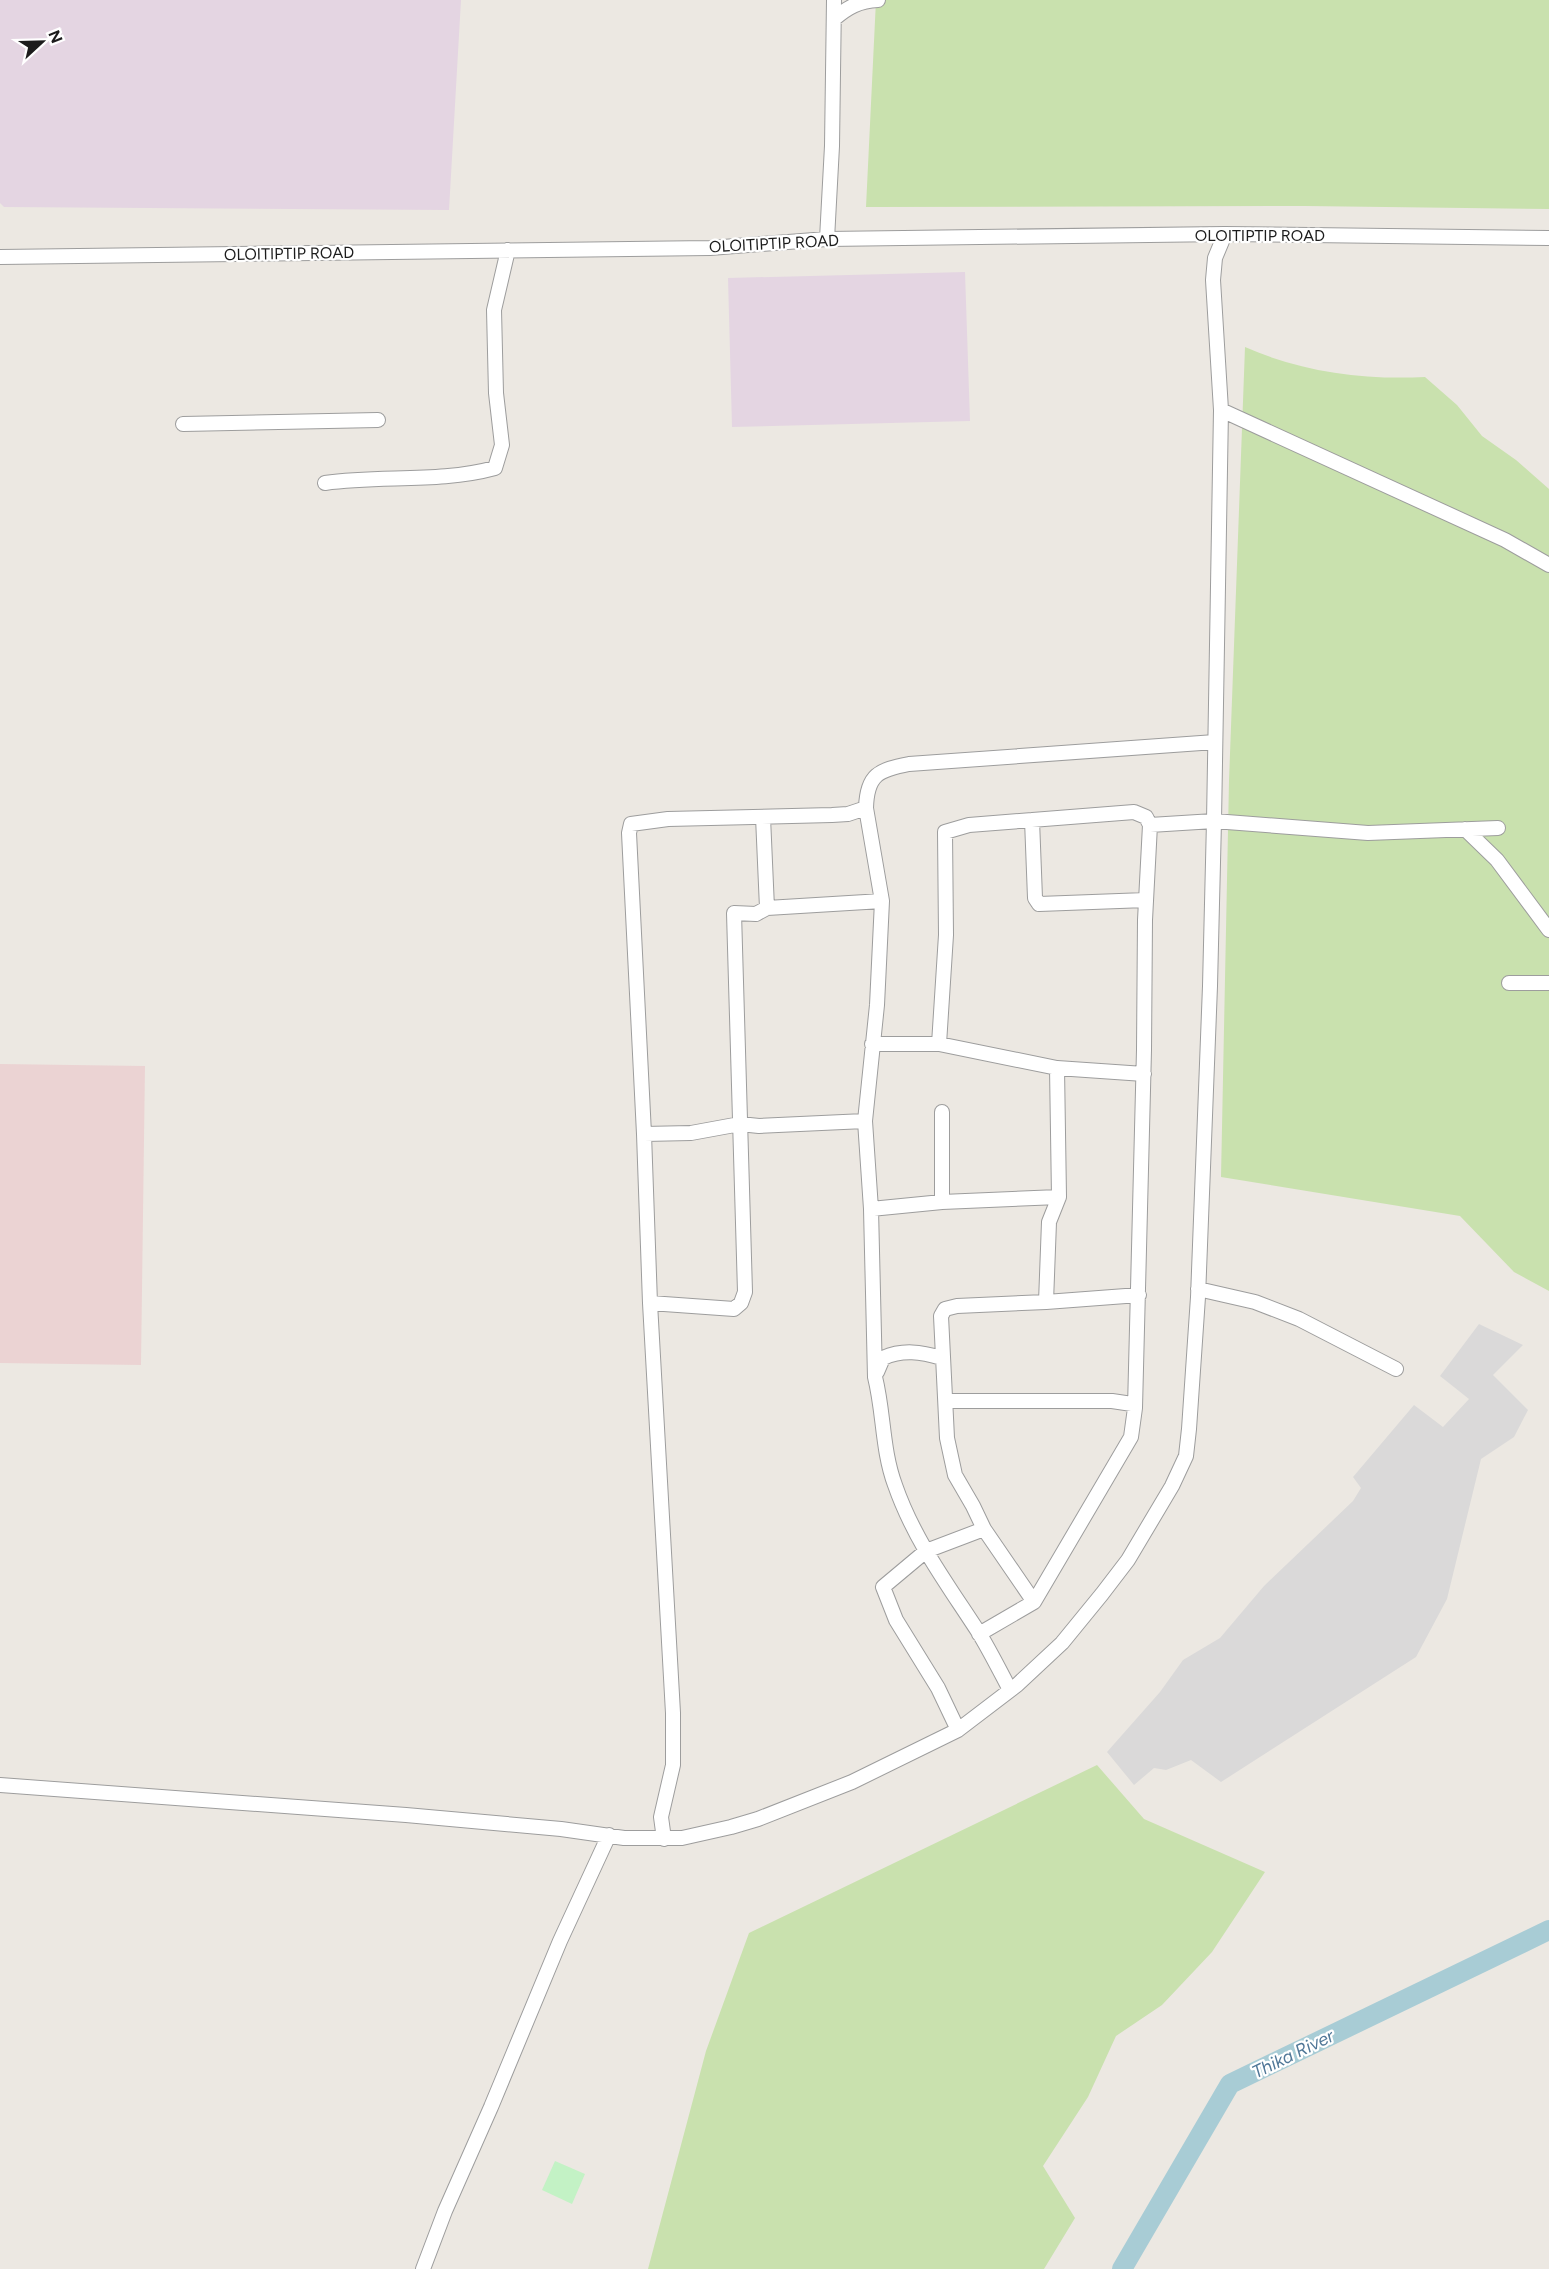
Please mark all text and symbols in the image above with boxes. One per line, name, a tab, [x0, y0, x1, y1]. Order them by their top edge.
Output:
north arrow	[12, 12, 72, 72]
text: N	[44, 27, 67, 46]
street label: OLOITIPTIP ROAD	[1195, 226, 1325, 245]
street label: OLOITIPTIP ROAD	[708, 231, 840, 256]
street label: OLOITIPTIP ROAD	[224, 243, 354, 264]
water label: Thika River	[1248, 2024, 1338, 2083]

